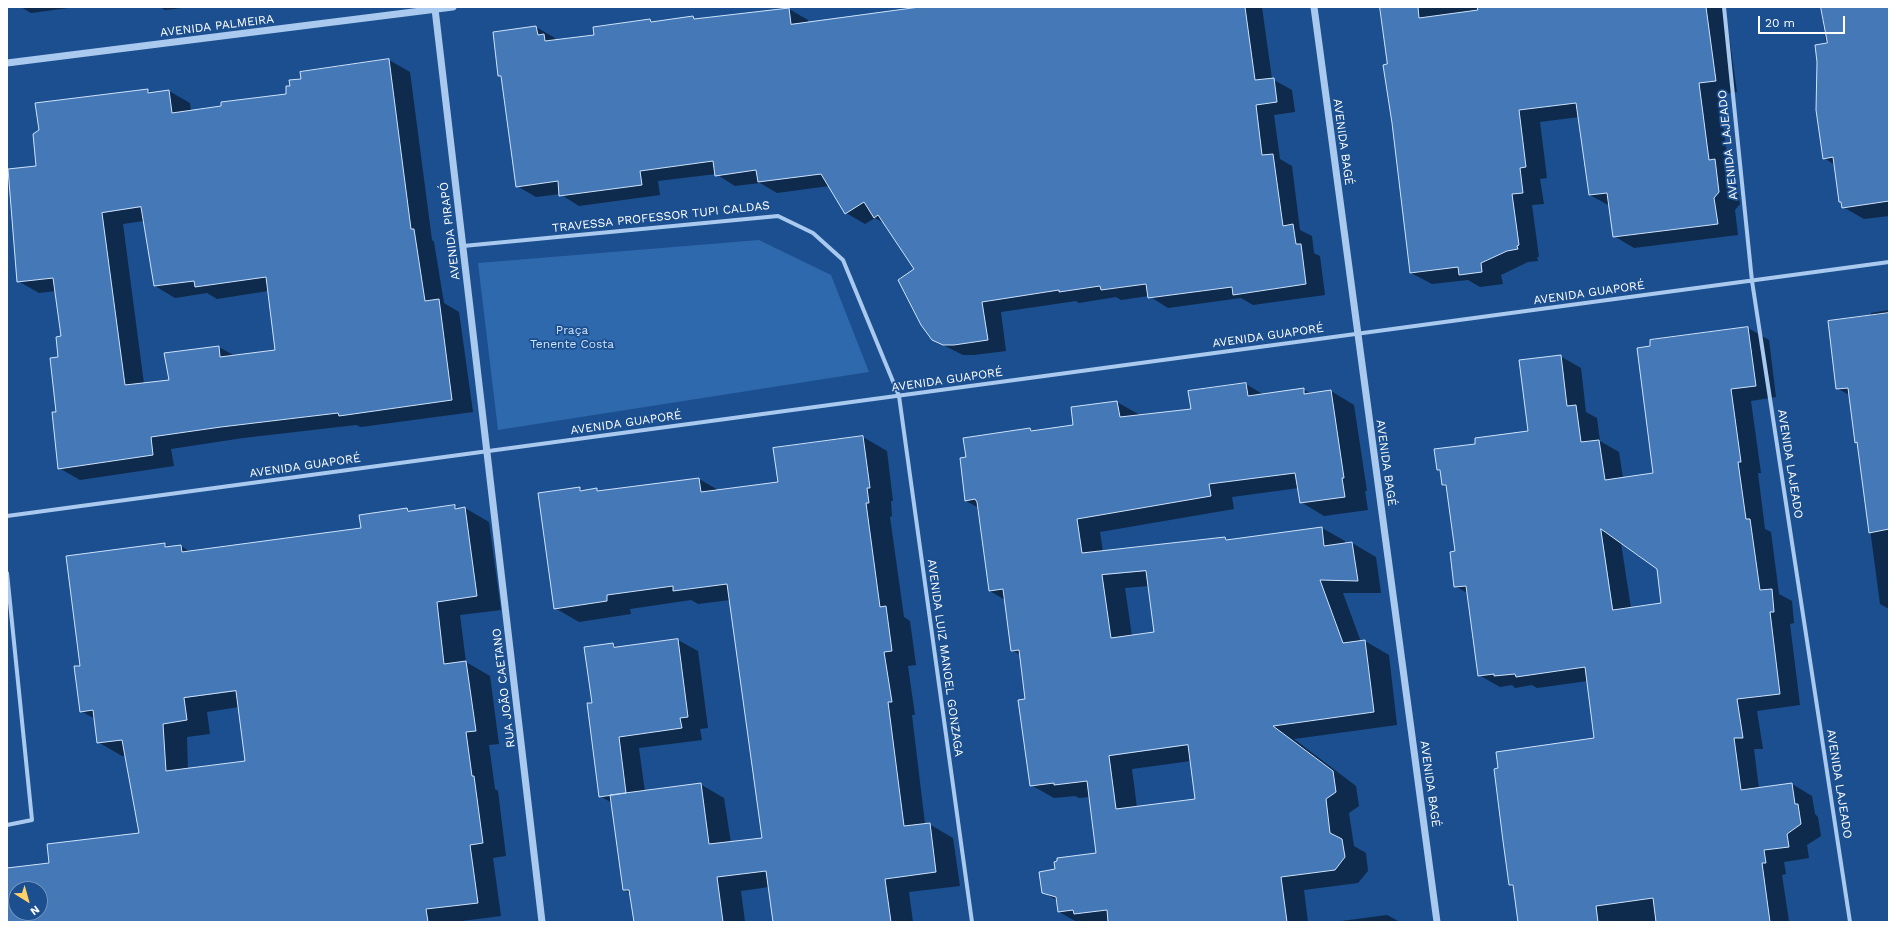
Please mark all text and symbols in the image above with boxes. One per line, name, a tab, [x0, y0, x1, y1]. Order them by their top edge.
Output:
scale bar	[1760, 8, 1847, 34]
street label: AVENIDA PALMEIRA	[159, 12, 275, 40]
text: 20 m	[1765, 16, 1795, 30]
street label: AVENIDA LAJEADO	[1715, 89, 1741, 201]
street label: AVENIDA BAGÉ	[1330, 98, 1356, 186]
street label: AVENIDA PIRAPÓ	[437, 181, 463, 281]
street label: TRAVESSA PROFESSOR TUPI CALDAS	[551, 198, 771, 236]
street label: AVENIDA GUAPORÉ	[1532, 278, 1646, 308]
street label: AVENIDA GUAPORÉ	[1211, 321, 1325, 351]
park label: Praça Tenente Costa	[530, 323, 614, 351]
street label: AVENIDA GUAPORÉ	[890, 365, 1004, 395]
street label: AVENIDA GUAPORÉ	[569, 408, 683, 438]
street label: AVENIDA LAJEADO	[1774, 408, 1806, 520]
street label: AVENIDA BAGÉ	[1373, 419, 1399, 507]
street label: AVENIDA GUAPORÉ	[248, 451, 362, 481]
street label: AVENIDA LUIZ MANOEL GONZAGA	[924, 558, 966, 758]
street label: RUA JOÃO CAETANO	[490, 628, 518, 748]
street label: AVENIDA LAJEADO	[1823, 728, 1855, 840]
street label: AVENIDA BAGÉ	[1417, 740, 1443, 828]
north arrow	[8, 881, 48, 921]
text: N	[28, 903, 42, 918]

